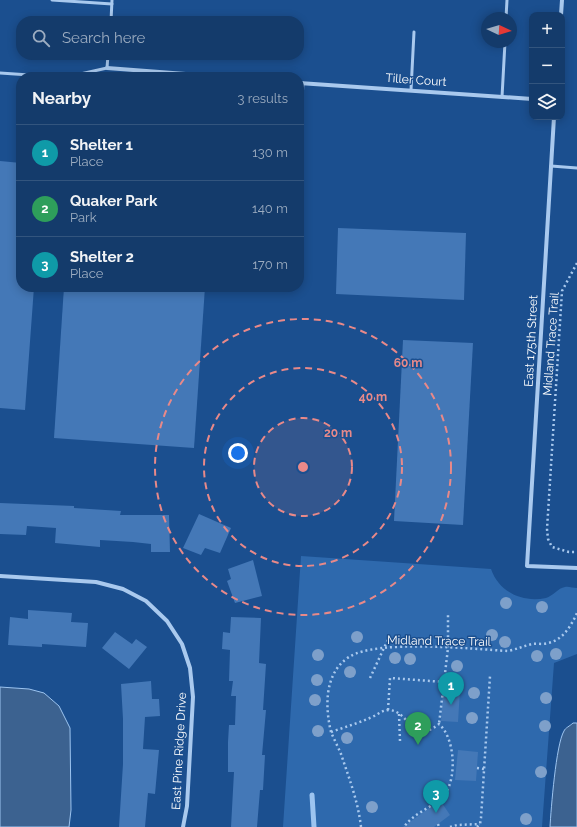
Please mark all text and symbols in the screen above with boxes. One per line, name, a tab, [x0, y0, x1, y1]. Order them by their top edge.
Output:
north arrow	[481, 12, 517, 48]
map controls	[529, 12, 565, 120]
button: +	[529, 12, 565, 48]
search box	[16, 16, 304, 60]
icon: search	[30, 27, 52, 49]
text: Search here	[62, 29, 145, 47]
button: −	[529, 48, 565, 84]
street label: Tiller Court	[385, 71, 447, 89]
button: layers	[529, 84, 565, 120]
text: Nearby	[32, 88, 91, 108]
text: 3 results	[238, 91, 288, 106]
text: Shelter 1	[70, 136, 133, 154]
text: 1	[42, 145, 48, 160]
text: 130 m	[252, 145, 288, 160]
text: Place	[70, 154, 103, 169]
text: Quaker Park	[70, 192, 157, 210]
text: 2	[41, 201, 49, 216]
text: 140 m	[252, 201, 288, 216]
text: Park	[70, 210, 97, 225]
text: Shelter 2	[70, 248, 134, 266]
text: 3	[41, 257, 49, 272]
text: 170 m	[252, 257, 288, 272]
text: Place	[70, 266, 103, 281]
street label: Midland Trace Trail	[540, 291, 562, 396]
street label: East 175th Street	[522, 295, 540, 387]
text: 60 m	[394, 356, 422, 370]
text: 40 m	[359, 390, 387, 404]
text: 20 m	[324, 426, 352, 440]
your location	[228, 443, 248, 463]
centre of rings	[296, 460, 310, 474]
street label: Midland Trace Trail	[387, 633, 492, 649]
pin: 1	[438, 672, 464, 705]
street label: East Pine Ridge Drive	[169, 692, 189, 810]
pin: 2	[405, 712, 431, 745]
pin: 3	[423, 780, 449, 813]

